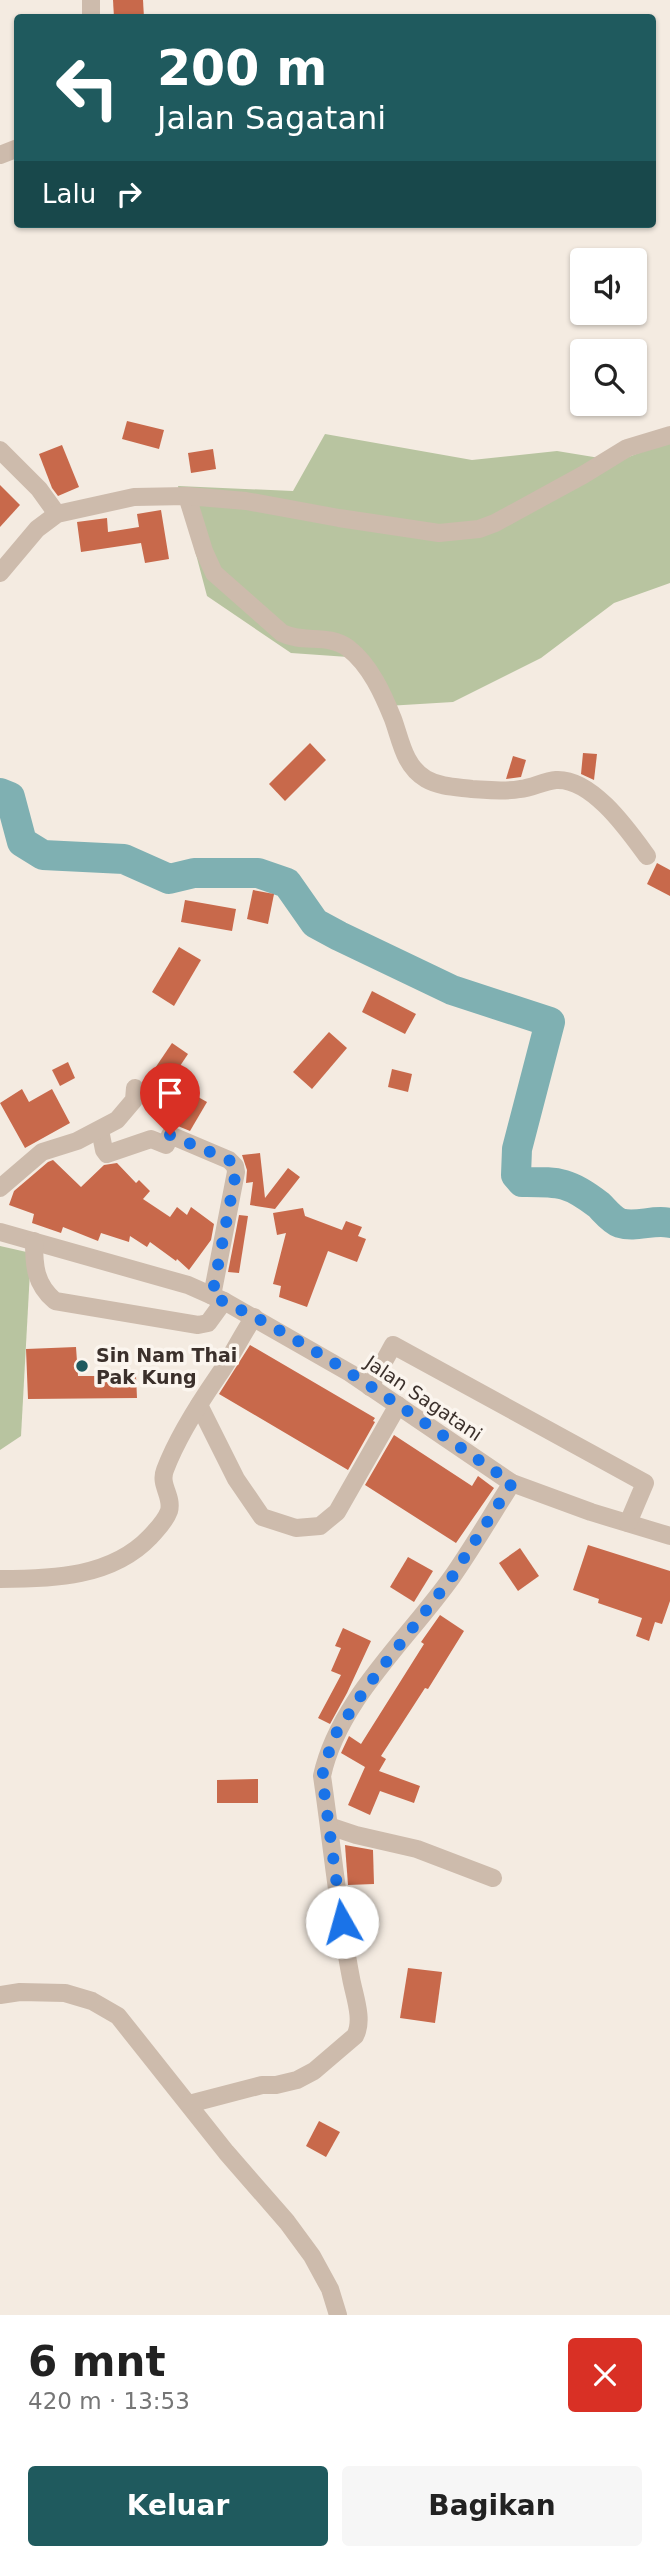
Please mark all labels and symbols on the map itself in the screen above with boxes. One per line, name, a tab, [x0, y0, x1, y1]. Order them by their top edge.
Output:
pin	[140, 1063, 200, 1135]
place label: Sin Nam Thai Pak Kung	[96, 1344, 237, 1388]
street label: Jalan Sagatani	[361, 1350, 487, 1445]
marker: Sin Nam Thai Pak Kung	[74, 1358, 90, 1374]
position arrow	[305, 1885, 379, 1959]

